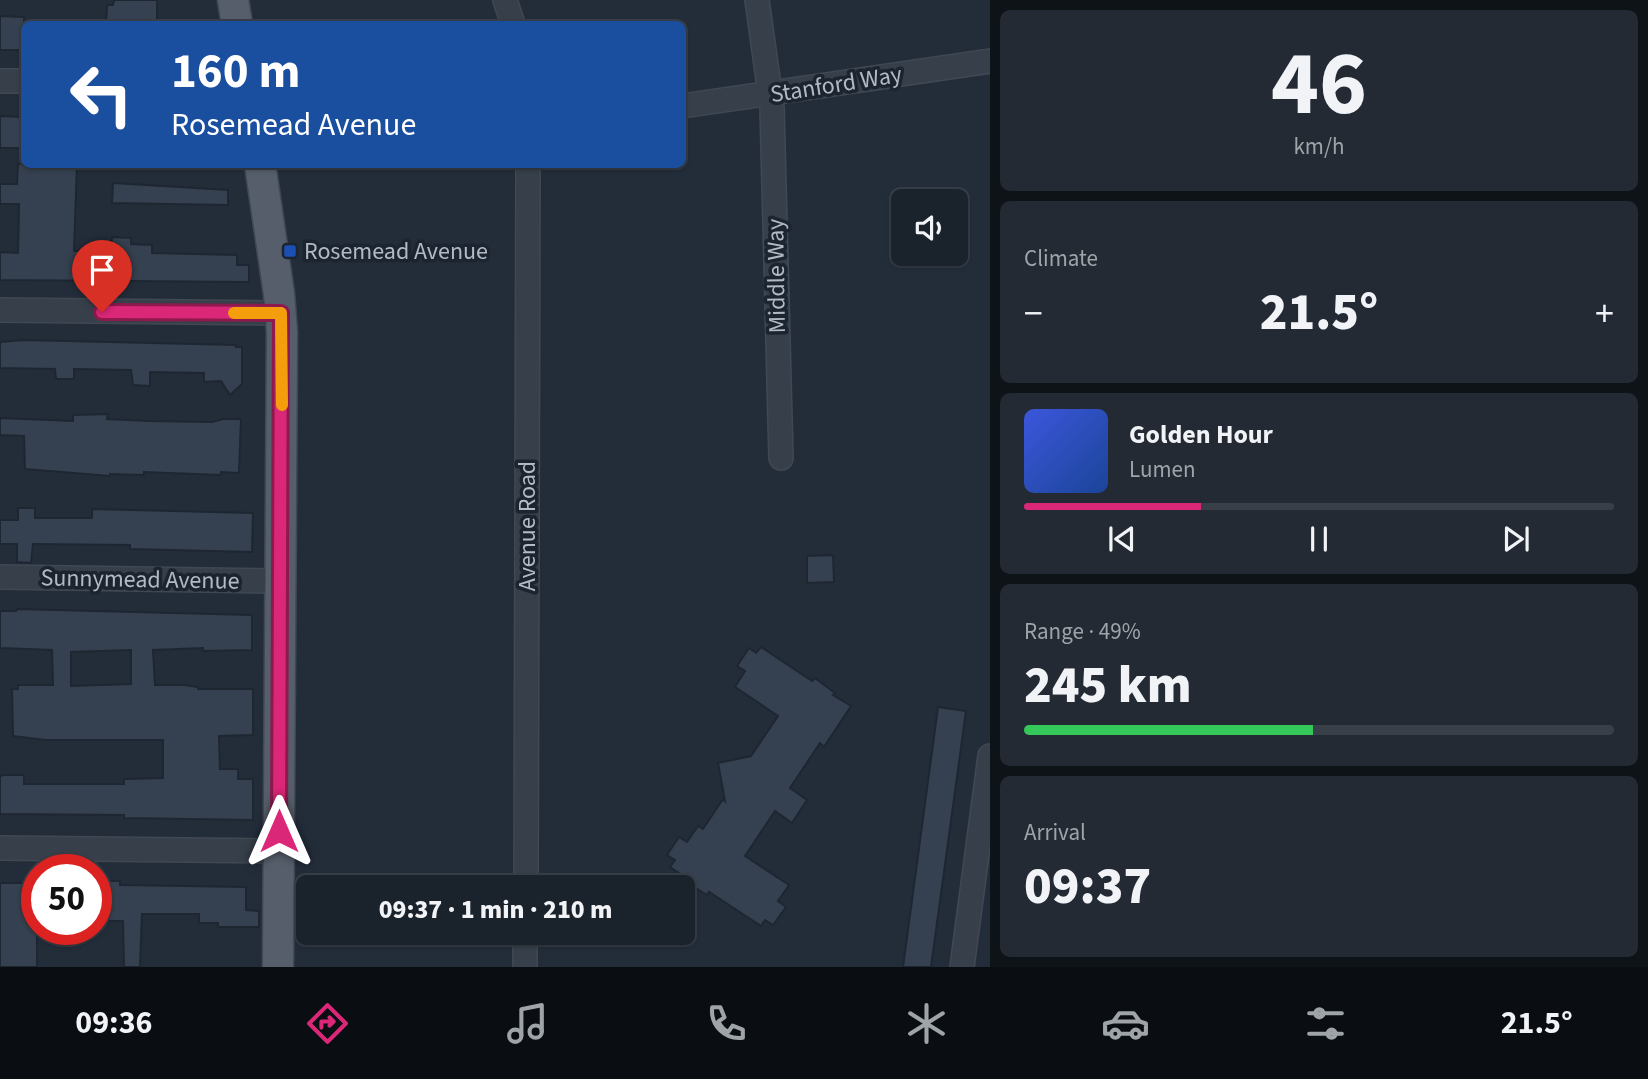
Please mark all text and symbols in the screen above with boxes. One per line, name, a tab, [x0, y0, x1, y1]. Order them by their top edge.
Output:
text: 46	[1271, 20, 1367, 149]
text: 160 m	[171, 37, 300, 107]
icon: left	[56, 49, 147, 140]
street label: Stanford Way	[768, 57, 904, 112]
text: Rosemead Avenue	[171, 102, 416, 148]
text: km/h	[1293, 130, 1345, 163]
map controls	[891, 189, 968, 266]
button: sound	[891, 189, 968, 266]
street label: Middle Way	[758, 218, 795, 334]
place label: Rosemead Avenue	[304, 234, 488, 269]
pin	[72, 240, 132, 312]
text: Climate	[1024, 242, 1098, 275]
marker: Rosemead Avenue	[282, 243, 298, 259]
icon: arrive	[83, 251, 121, 289]
text: 21.5°	[1260, 276, 1378, 350]
text: −	[1024, 287, 1043, 341]
text: +	[1595, 287, 1614, 341]
text: Golden Hour	[1129, 416, 1273, 453]
text: Lumen	[1129, 453, 1196, 486]
street label: Avenue Road	[510, 461, 545, 591]
icon: previous	[1103, 520, 1141, 558]
icon: pause	[1300, 520, 1338, 558]
icon: next	[1497, 520, 1535, 558]
street label: Sunnymead Avenue	[40, 560, 240, 599]
text: Range · 49%	[1024, 615, 1141, 648]
text: 245 km	[1024, 649, 1192, 723]
position arrow	[242, 794, 316, 868]
text: Arrival	[1024, 816, 1086, 849]
text: 09:37	[1024, 850, 1151, 924]
speed limit sign: 50	[21, 854, 112, 945]
text: 09:37 · 1 min · 210 m	[379, 891, 612, 928]
icon: directions	[303, 999, 352, 1048]
icon: music	[503, 999, 552, 1048]
icon: phone	[702, 999, 751, 1048]
icon: climate	[902, 999, 951, 1048]
icon: car	[1101, 999, 1150, 1048]
icon: filters	[1301, 999, 1350, 1048]
text: 09:36	[75, 1000, 152, 1046]
text: 21.5°	[1501, 1000, 1573, 1046]

